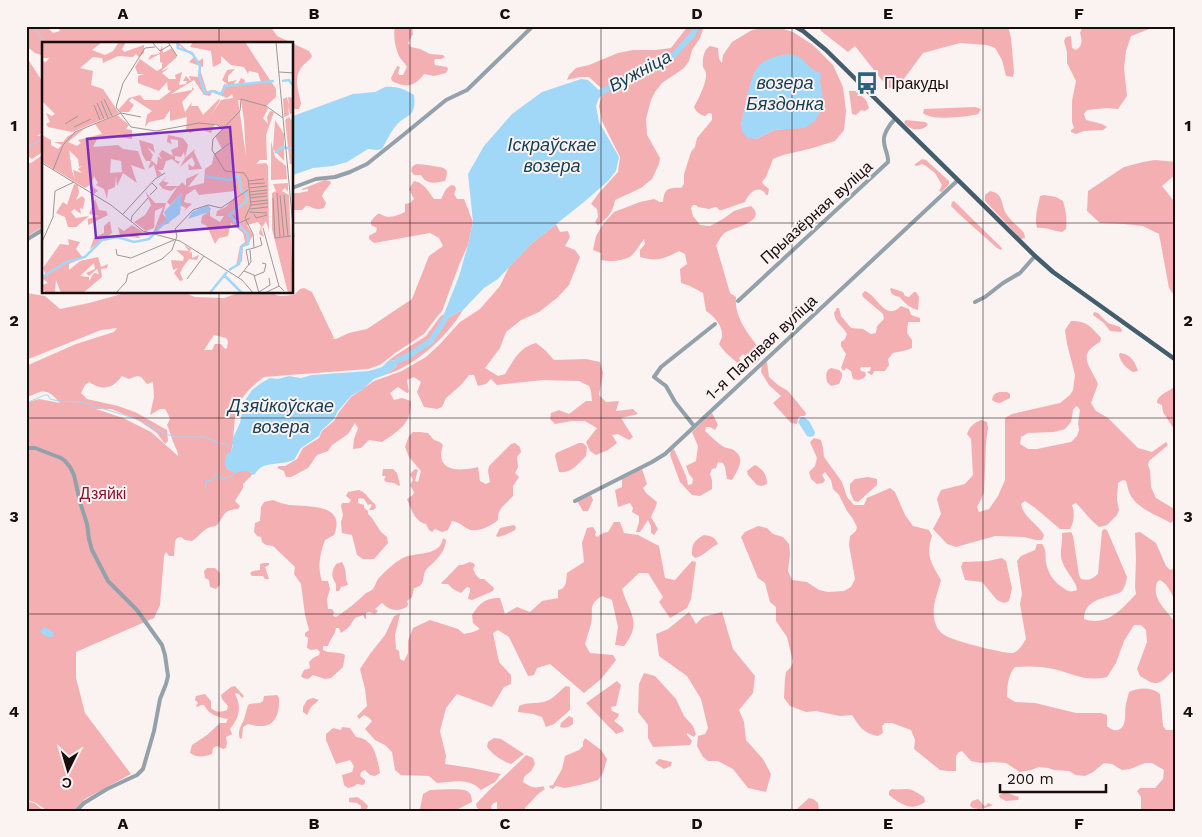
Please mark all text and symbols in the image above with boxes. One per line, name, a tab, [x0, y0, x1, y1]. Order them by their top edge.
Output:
text: A	[118, 4, 129, 23]
text: B	[309, 4, 320, 23]
text: C	[500, 4, 511, 23]
text: D	[691, 4, 703, 23]
text: E	[883, 4, 893, 23]
text: F	[1074, 4, 1084, 23]
inset map	[42, 42, 294, 294]
water label: Вужніца	[605, 45, 675, 96]
bus stop icon: Пракуды	[854, 70, 880, 96]
water label: возера Бяздонка	[746, 72, 824, 114]
place label: Пракуды	[884, 74, 949, 93]
text: 1	[11, 116, 17, 135]
text: 1	[1185, 116, 1191, 135]
water label: Іскраўскае возера	[507, 134, 597, 176]
street label: Прыазёрная вуліца	[756, 157, 876, 268]
street label: 1-я Палявая вуліца	[702, 291, 821, 404]
text: 2	[9, 311, 19, 330]
text: 2	[1183, 311, 1193, 330]
water label: Дзяйкоўскае возера	[226, 395, 334, 437]
park label: Дзяйкі	[80, 484, 126, 503]
text: 3	[9, 507, 19, 526]
text: 3	[1183, 507, 1193, 526]
text: 4	[9, 702, 19, 721]
text: 4	[1183, 702, 1193, 721]
north arrow	[42, 744, 92, 794]
scale bar	[1000, 762, 1106, 794]
text: 200 m	[1007, 770, 1054, 788]
text: С	[61, 775, 73, 791]
text: A	[118, 814, 129, 833]
text: B	[309, 814, 320, 833]
text: C	[500, 814, 511, 833]
text: D	[691, 814, 703, 833]
text: E	[883, 814, 893, 833]
text: F	[1074, 814, 1084, 833]

